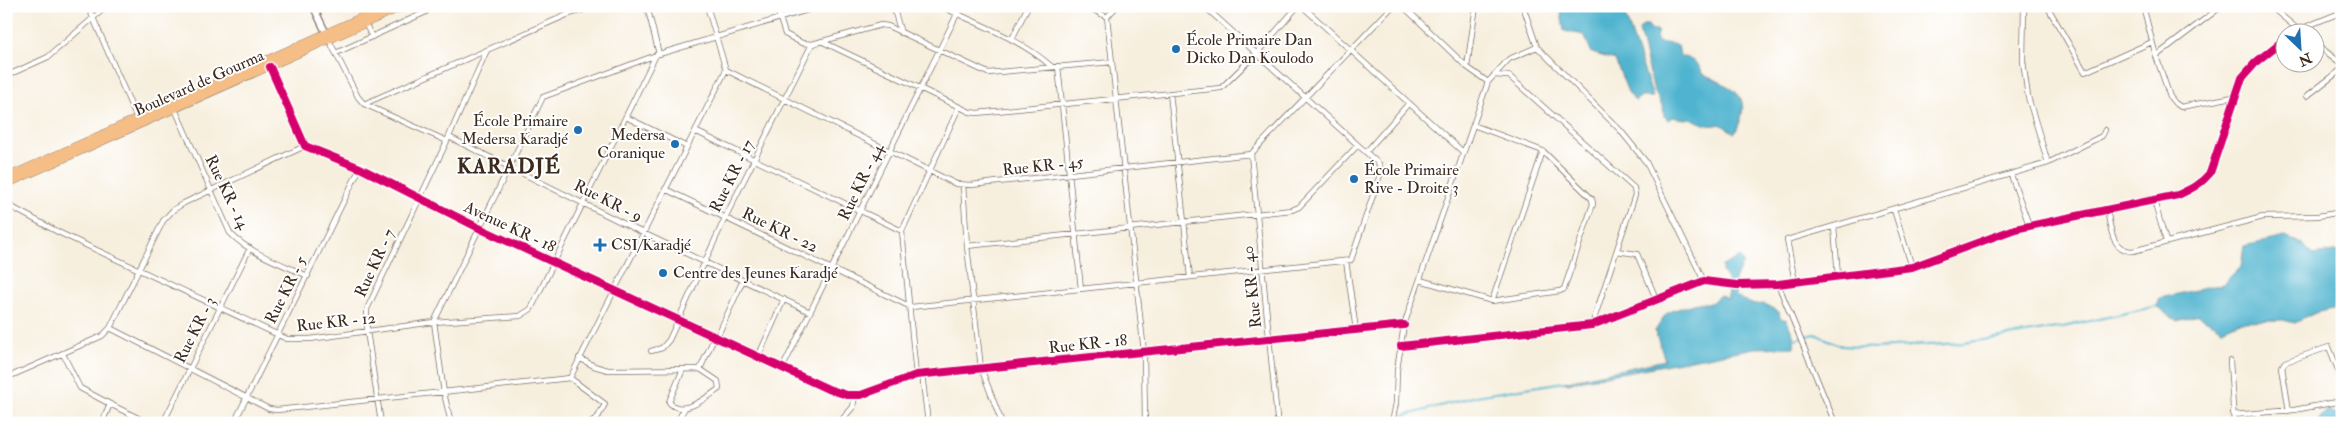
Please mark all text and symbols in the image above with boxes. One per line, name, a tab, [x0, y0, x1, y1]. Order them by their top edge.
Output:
north arrow	[2276, 22, 2326, 72]
place label: École Primaire Dan Dicko Dan Koulodo	[1186, 29, 1314, 68]
marker: École Primaire Dan Dicko Dan Koulodo	[1170, 43, 1182, 55]
street label: Boulevard de Gourma	[131, 45, 267, 121]
text: N	[2296, 49, 2315, 70]
place label: École Primaire Medersa Karadjé	[462, 110, 568, 149]
marker: École Primaire Medersa Karadjé	[572, 124, 584, 136]
place label: Medersa Coranique	[597, 125, 665, 163]
street label: Rue KR - 17	[705, 136, 759, 216]
marker: Medersa Coranique	[669, 138, 681, 150]
street label: Rue KR - 44	[834, 139, 889, 224]
street label: Rue KR - 14	[200, 152, 254, 234]
street label: Rue KR - 45	[1001, 152, 1085, 180]
district label: KARADJÉ	[457, 153, 561, 180]
place label: École Primaire Rive - Droite 3	[1364, 159, 1459, 198]
marker: École Primaire Rive - Droite 3	[1348, 173, 1360, 185]
street label: Rue KR - 9	[571, 175, 645, 227]
street label: Avenue KR - 18	[460, 197, 560, 257]
street label: Rue KR - 22	[739, 203, 821, 257]
street label: Rue KR - 7	[350, 225, 400, 300]
place label: CSI/Karadjé	[611, 235, 691, 255]
marker: CSI/Karadjé	[593, 238, 607, 252]
street label: Rue KR - 40	[1238, 245, 1266, 329]
street label: Rue KR - 5	[261, 253, 311, 327]
place label: Centre des Jeunes Karadjé	[673, 263, 838, 284]
marker: Centre des Jeunes Karadjé	[657, 267, 669, 279]
street label: Rue KR - 3	[170, 293, 220, 367]
street label: Rue KR - 12	[295, 308, 377, 336]
street label: Rue KR - 18	[1048, 330, 1129, 358]

